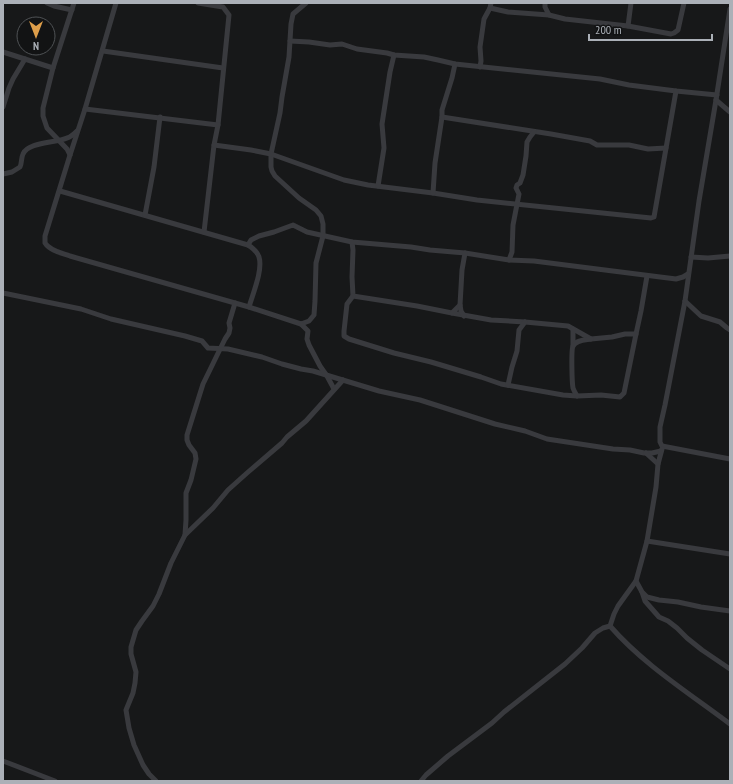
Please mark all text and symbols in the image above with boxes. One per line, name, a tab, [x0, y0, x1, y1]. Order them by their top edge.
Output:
north arrow	[16, 16, 56, 56]
scale bar	[589, 16, 712, 42]
text: 200 m	[595, 22, 622, 37]
text: N	[33, 39, 39, 53]

